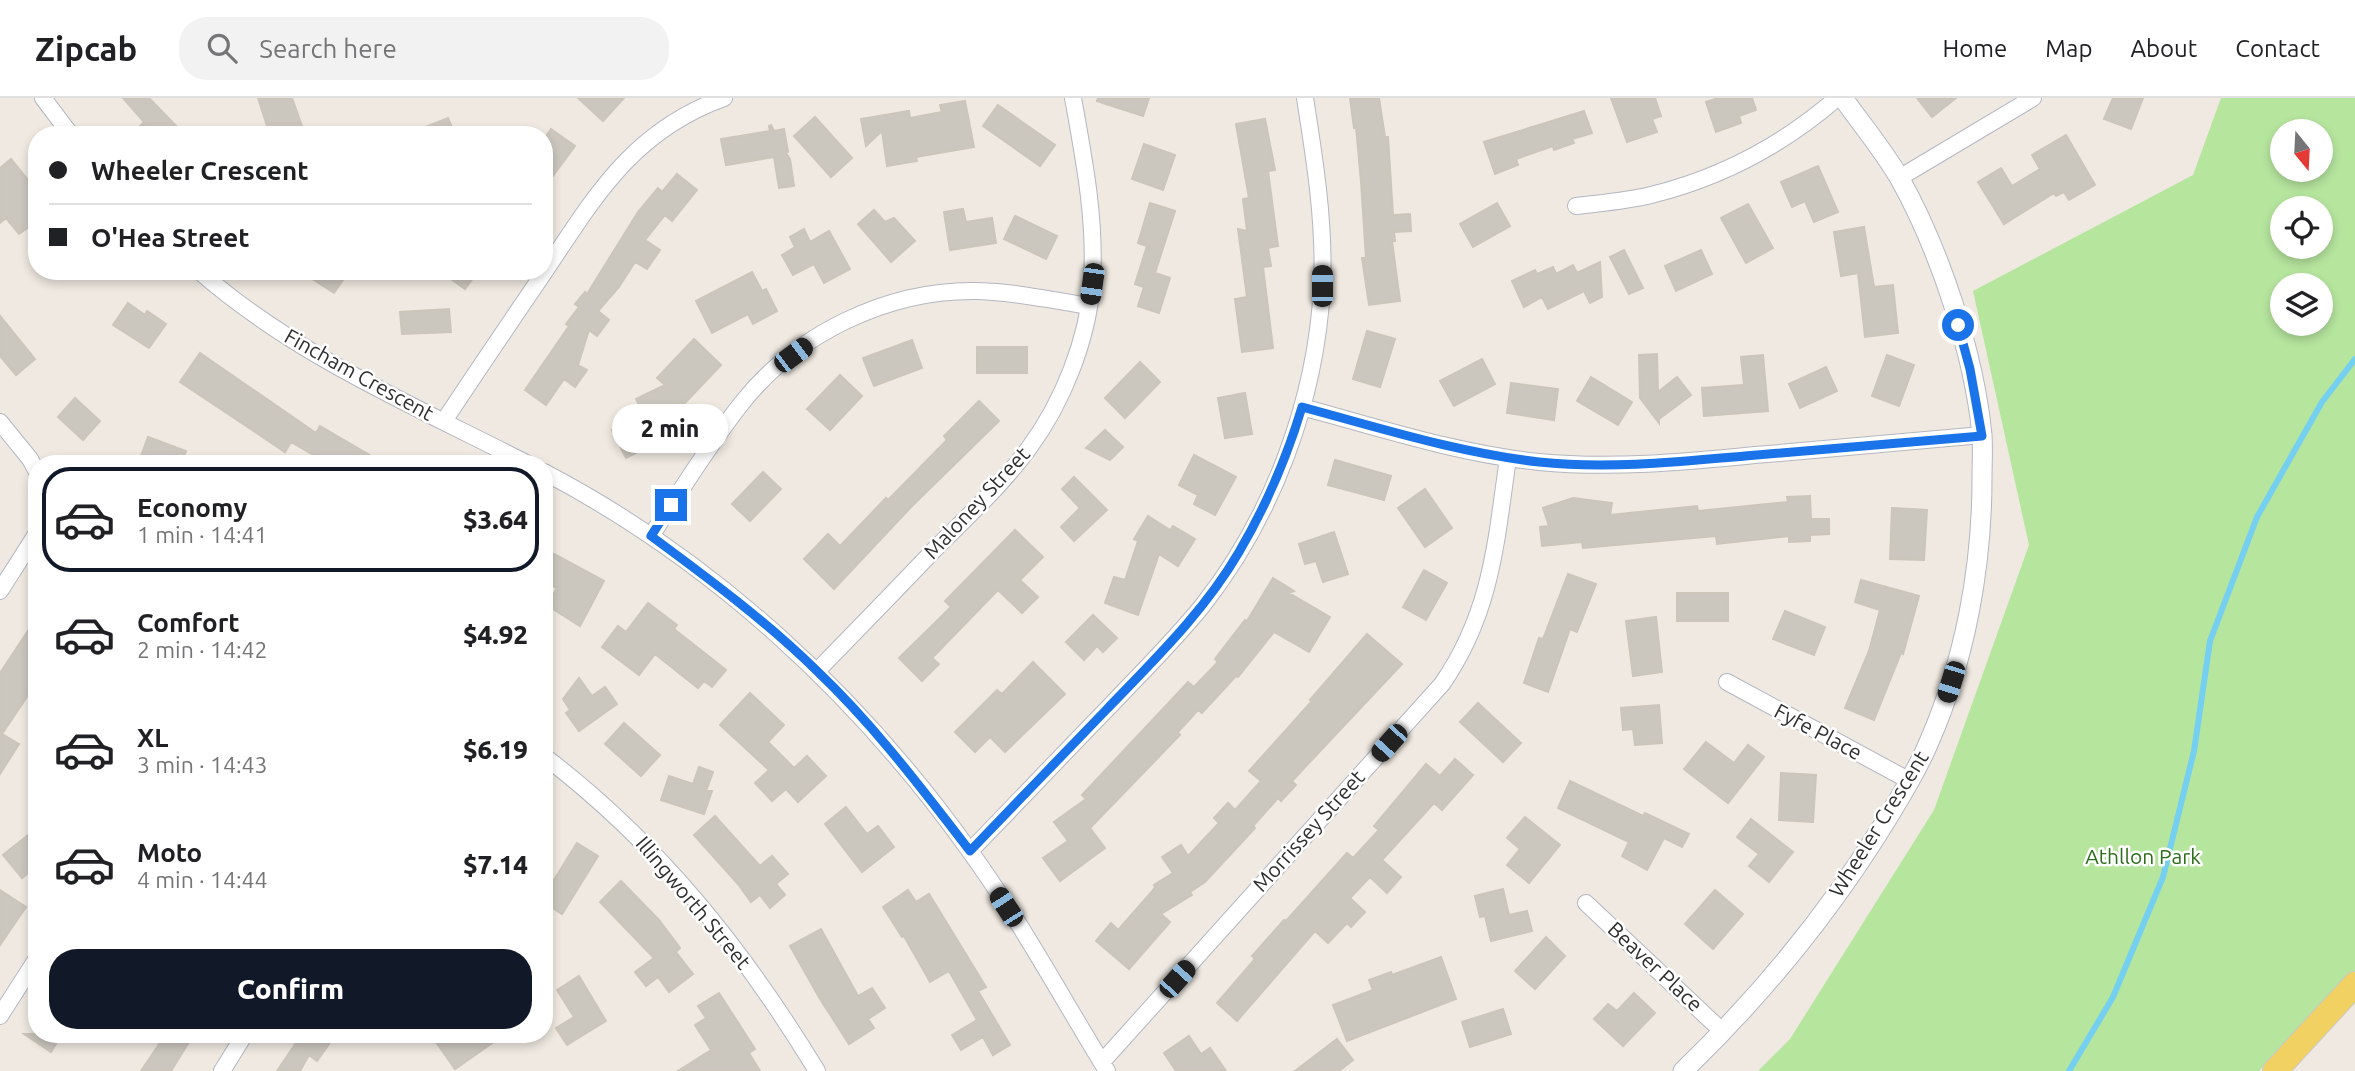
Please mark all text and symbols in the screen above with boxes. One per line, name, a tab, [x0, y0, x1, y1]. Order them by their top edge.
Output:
search box	[179, 17, 669, 80]
icon: search	[203, 29, 241, 67]
text: Zipcab	[35, 30, 137, 67]
text: Search here	[259, 34, 397, 63]
text: Home	[1942, 35, 2007, 62]
text: Map	[2045, 35, 2092, 62]
text: About	[2130, 35, 2197, 62]
text: Contact	[2235, 35, 2320, 62]
north arrow	[2270, 119, 2333, 182]
map controls	[2270, 119, 2333, 336]
text: Wheeler Crescent	[91, 156, 308, 185]
button: locate	[2270, 196, 2333, 259]
text: O'Hea Street	[91, 223, 250, 252]
car	[1079, 262, 1106, 306]
car	[1312, 265, 1333, 307]
button: layers	[2270, 273, 2333, 336]
route start	[1942, 309, 1974, 341]
street label: Fincham Crescent	[281, 323, 438, 425]
car	[770, 334, 817, 376]
callout: 2 min	[613, 404, 729, 452]
text: 2 min	[641, 416, 699, 441]
street label: Maloney Street	[918, 441, 1034, 563]
icon: car	[53, 488, 116, 551]
route end	[655, 489, 687, 521]
text: Economy	[137, 493, 247, 522]
text: $3.64	[463, 505, 528, 534]
text: 1 min · 14:41	[137, 522, 268, 547]
icon: car	[53, 603, 116, 666]
text: Comfort	[137, 608, 240, 637]
text: $4.92	[463, 620, 528, 649]
text: 2 min · 14:42	[137, 637, 268, 662]
car	[1935, 659, 1968, 705]
street label: Fyfe Place	[1771, 698, 1866, 764]
icon: car	[53, 718, 116, 781]
car	[1368, 720, 1411, 766]
text: XL	[137, 723, 168, 752]
text: $6.19	[463, 735, 528, 764]
street label: Wheeler Crescent	[1824, 746, 1933, 901]
text: 3 min · 14:43	[137, 752, 268, 777]
street label: Morrissey Street	[1248, 765, 1369, 896]
street label: Illingworth Street	[631, 831, 756, 974]
icon: car	[53, 833, 116, 896]
text: Moto	[137, 838, 202, 867]
park label: Athllon Park	[2085, 844, 2201, 868]
text: $7.14	[463, 850, 528, 879]
text: 4 min · 14:44	[137, 867, 268, 892]
car	[986, 884, 1027, 930]
street label: Beaver Place	[1603, 916, 1708, 1016]
button: Confirm	[49, 949, 532, 1029]
car	[1156, 956, 1199, 1002]

